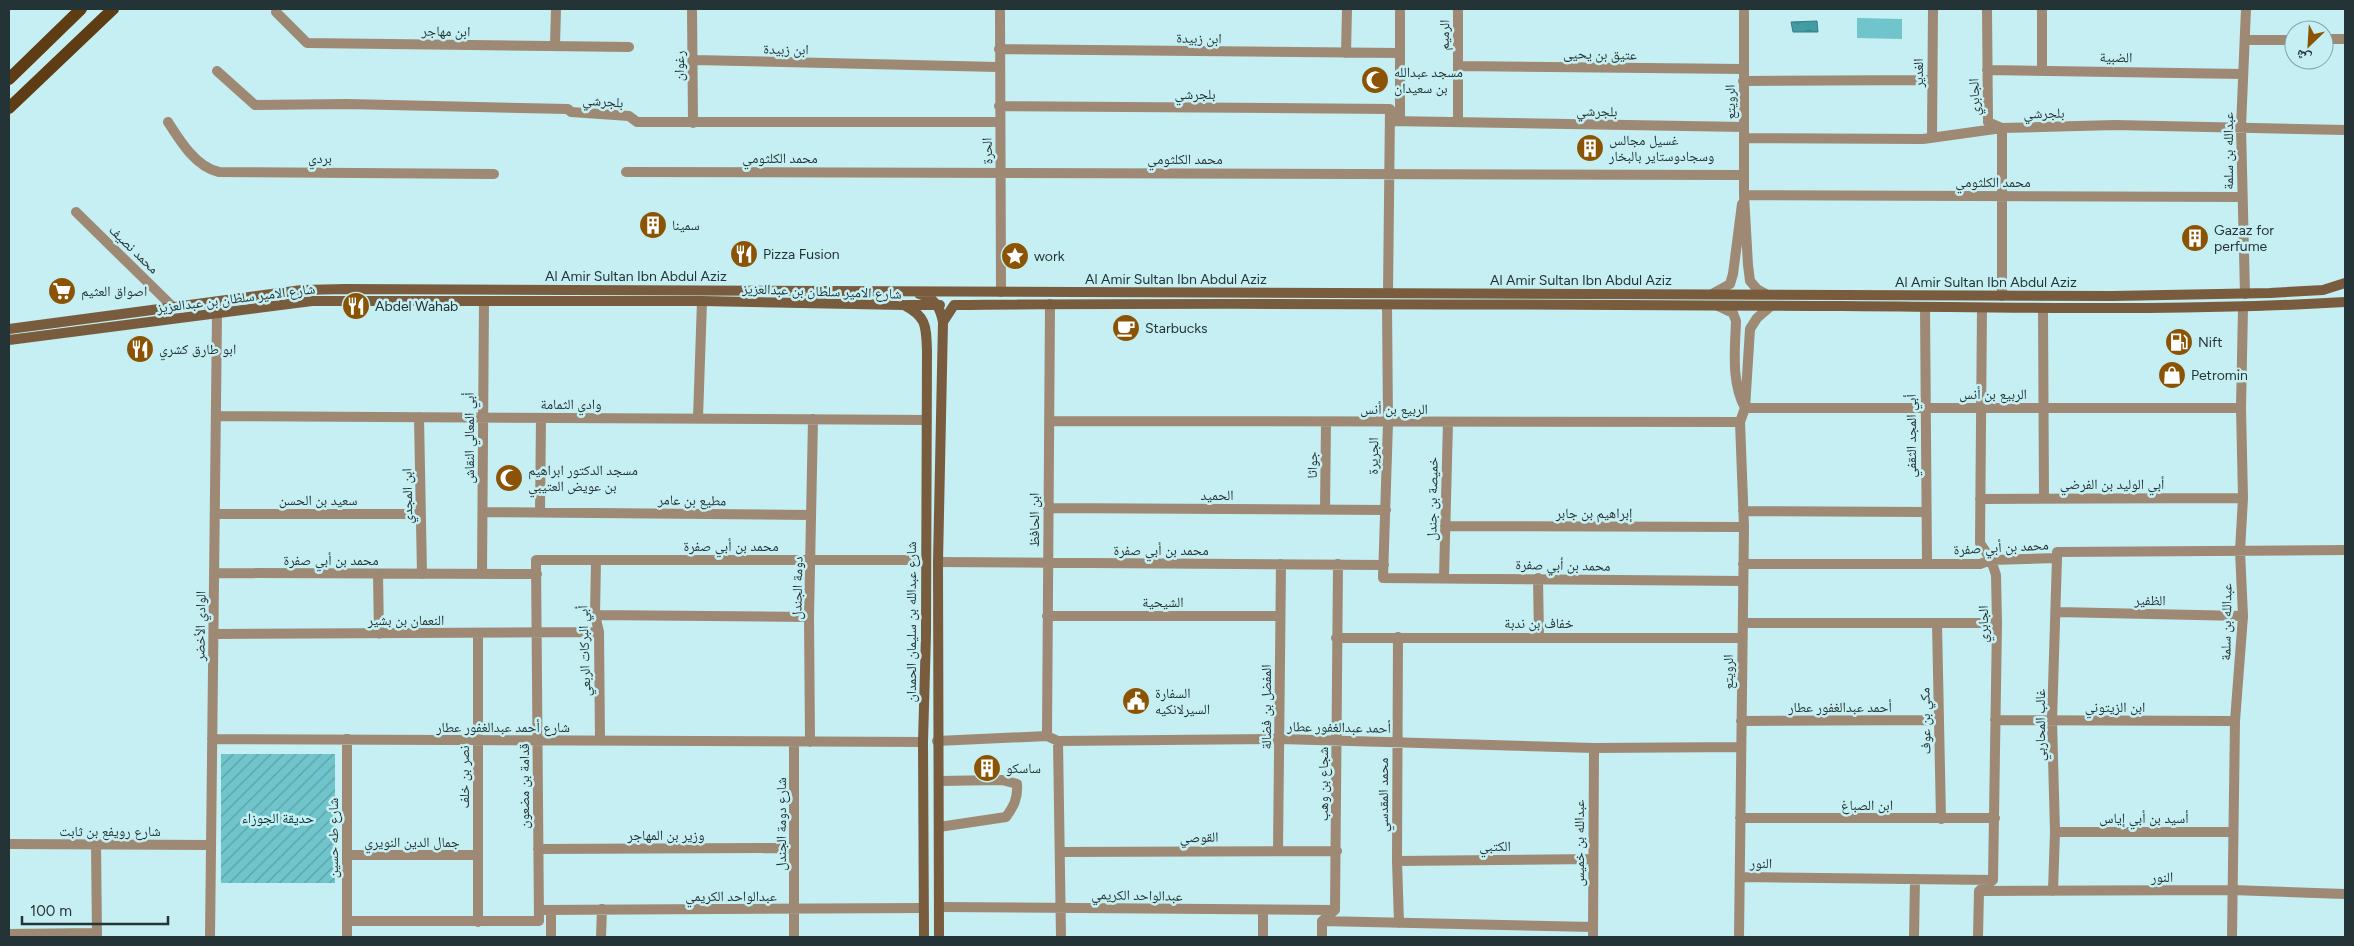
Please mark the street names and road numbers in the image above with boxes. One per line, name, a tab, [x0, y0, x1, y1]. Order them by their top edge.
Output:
street label: الرميم	[1436, 19, 1454, 51]
street label: ابن مهاجر	[421, 23, 470, 40]
street label: ابن زبيدة	[1176, 30, 1222, 47]
street label: ابن زبيدة	[763, 41, 809, 58]
street label: عتيق بن يحيى	[1563, 45, 1637, 65]
street label: الضبية	[2100, 49, 2132, 66]
street label: رغوان	[671, 51, 688, 81]
street label: الغدير	[1910, 58, 1927, 89]
street label: الجابري	[1965, 78, 1986, 116]
street label: الرويتع	[1722, 84, 1740, 120]
street label: بلجرشي	[1174, 86, 1216, 106]
street label: بلجرشي	[582, 92, 624, 114]
street label: بلجرشي	[1576, 103, 1618, 123]
street label: بلجرشي	[2023, 105, 2065, 125]
street label: عبدالله بن سلمة	[2220, 112, 2237, 190]
street label: الحرة	[979, 137, 996, 165]
street label: بردي	[308, 150, 332, 170]
street label: محمد الكلثومي	[742, 150, 818, 170]
street label: محمد الكلثومي	[1147, 151, 1223, 171]
street label: محمد الكلثومي	[1955, 174, 2031, 194]
street label: محمد نصيف	[105, 221, 162, 277]
street label: Al Amir Sultan Ibn Abdul Aziz	[545, 268, 727, 285]
street label: Al Amir Sultan Ibn Abdul Aziz	[1085, 271, 1267, 288]
street label: Al Amir Sultan Ibn Abdul Aziz	[1490, 272, 1672, 289]
street label: Al Amir Sultan Ibn Abdul Aziz	[1895, 274, 2077, 291]
street label: شارع الامير سلطان بن عبدالعزيز	[155, 280, 316, 318]
street label: شارع الامير سلطان بن عبدالعزيز	[741, 280, 902, 304]
street label: الربيع بن أنس	[1959, 386, 2027, 404]
street label: أبي المعالي النقاش	[461, 392, 481, 484]
street label: أبي المجد الثقفي	[1903, 394, 1923, 478]
street label: وادي الثمامة	[540, 396, 602, 416]
street label: الربيع بن أنس	[1360, 401, 1428, 419]
street label: الجريرة	[1365, 437, 1382, 475]
street label: جواثا	[1304, 451, 1321, 479]
street label: خميصة بن جندل	[1423, 457, 1442, 541]
street label: ابن المجدي	[399, 468, 419, 524]
street label: أبي الوليد بن الفرضي	[2060, 476, 2164, 496]
street label: الحميد	[1200, 487, 1234, 504]
street label: مطيع بن عامر	[657, 491, 726, 511]
street label: سعيد بن الحسن	[279, 492, 357, 509]
street label: ابن الحافظ	[1026, 493, 1043, 547]
street label: إبراهيم بن جابر	[1555, 505, 1632, 523]
street label: محمد بن أبي صفرة	[1953, 537, 2049, 561]
street label: محمد بن أبي صفرة	[683, 538, 779, 558]
street label: شارع عبدالله بن سليمان الحمدان	[903, 541, 921, 703]
street label: محمد بن أبي صفرة	[1113, 542, 1209, 562]
street label: محمد بن أبي صفرة	[283, 552, 379, 572]
street label: دومة الجندل	[788, 556, 807, 620]
street label: محمد بن أبي صفرة	[1515, 556, 1611, 577]
street label: عبدالله بن سلمة	[2217, 583, 2236, 661]
street label: الوادي الأخضر	[191, 591, 212, 662]
street label: الظفير	[2133, 592, 2166, 609]
street label: الشيحية	[1142, 594, 1184, 611]
street label: أبي البركات الربعي	[574, 605, 597, 697]
street label: الجابري	[1975, 605, 1995, 643]
street label: النعمان بن بشير	[367, 612, 444, 629]
street label: خفاف بن ندبة	[1504, 615, 1574, 632]
street label: الرويتع	[1720, 654, 1738, 690]
street label: المفضل بن فضالة	[1258, 664, 1275, 750]
street label: مكي بن عوف	[1916, 687, 1937, 755]
street label: غالب المحاربي	[2032, 689, 2052, 761]
street label: أحمد عبدالغفور عطار	[1787, 699, 1892, 716]
street label: ابن الزيتوني	[2085, 699, 2145, 719]
street label: أحمد عبدالغفور عطار	[1286, 718, 1391, 737]
street label: شارع أحمد عبدالغفور عطار	[435, 719, 570, 737]
street label: قدامة بن مضعون	[516, 743, 533, 829]
street label: نصر بن خلف	[456, 745, 473, 809]
street label: شجاع بن وهب	[1315, 747, 1333, 821]
street label: محمد المقدسي	[1375, 758, 1395, 832]
street label: شارع دومة الجندل	[773, 777, 791, 871]
street label: ابن الصباغ	[1841, 797, 1893, 815]
street label: شارع طه حسين	[325, 798, 343, 878]
street label: عبدالله بن خميس	[1571, 800, 1588, 886]
street label: أسيد بن أبي إياس	[2099, 810, 2189, 830]
street label: شارع رويفع بن ثابت	[59, 823, 161, 841]
street label: وزير بن المهاجر	[627, 827, 704, 844]
street label: القوصي	[1179, 829, 1219, 849]
street label: جمال الدين النويري	[364, 834, 460, 854]
street label: الكتبي	[1479, 838, 1511, 858]
street label: النور	[1749, 855, 1772, 872]
street label: النور	[2150, 869, 2173, 886]
street label: عبدالواحد الكريمي	[1091, 886, 1183, 907]
street label: عبدالواحد الكريمي	[685, 888, 777, 908]

